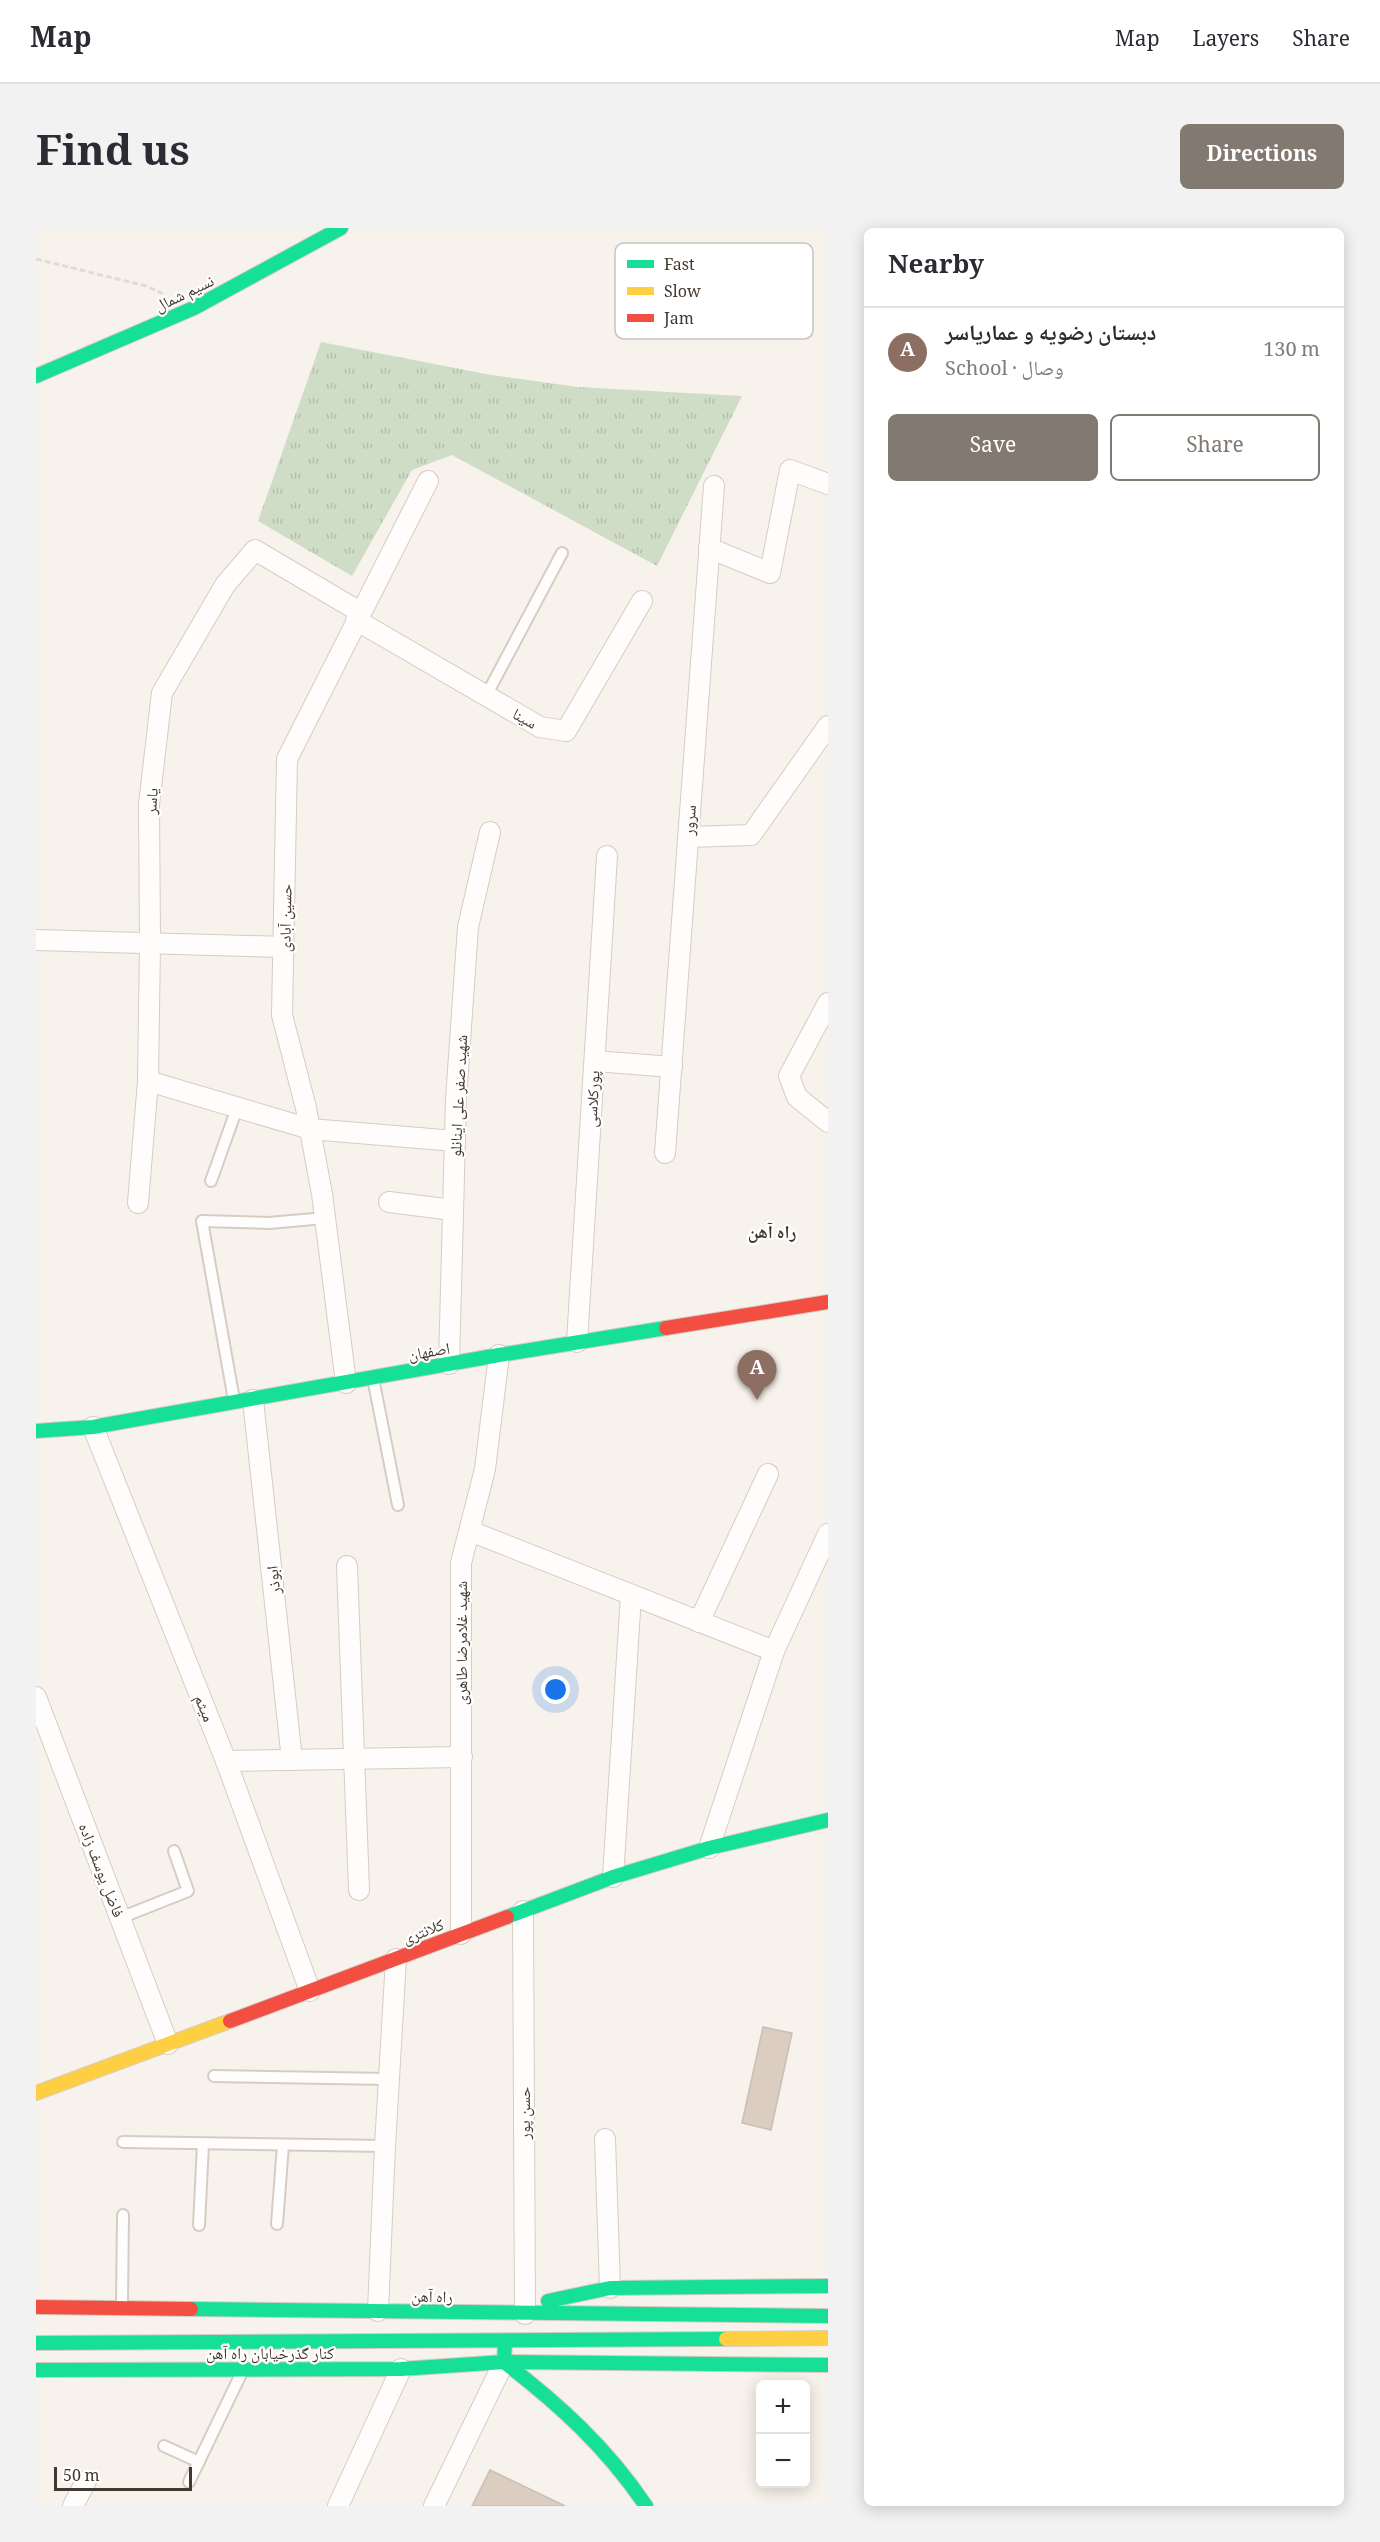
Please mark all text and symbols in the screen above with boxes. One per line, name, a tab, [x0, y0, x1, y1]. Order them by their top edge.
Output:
text: Map	[30, 17, 92, 65]
text: Map	[1115, 24, 1160, 59]
text: Layers	[1193, 24, 1259, 59]
text: Share	[1292, 24, 1350, 59]
text: Find us	[36, 120, 190, 192]
button: Directions	[1180, 124, 1344, 189]
legend	[615, 243, 813, 339]
text: Nearby	[888, 245, 984, 289]
text: Fast	[664, 253, 695, 280]
street label: نسیم شمال	[151, 269, 220, 321]
text: Slow	[664, 280, 701, 307]
text: Jam	[663, 307, 694, 334]
text: دبستان رضویه و عماریاسر	[945, 316, 1156, 354]
text: A	[900, 335, 915, 369]
text: 130 m	[1263, 335, 1320, 369]
text: School · وصال	[945, 354, 1064, 388]
button: Save	[888, 414, 1098, 481]
button: Share	[1110, 414, 1320, 481]
street label: سینا	[506, 702, 541, 738]
street label: یاسر	[139, 787, 168, 816]
street label: سرور	[677, 804, 706, 837]
street label: حسین آبادی	[273, 884, 302, 952]
street label: شهید صفر علی اینانلو	[444, 1034, 477, 1158]
street label: پورکلاسی	[580, 1070, 609, 1128]
district label: راه آهن	[748, 1219, 797, 1249]
street label: اصفهان	[406, 1337, 453, 1370]
pin: A	[738, 1350, 776, 1400]
street label: ابوذر	[261, 1564, 291, 1596]
street label: شهید غلامرضا طاهری	[450, 1581, 477, 1705]
your location	[541, 1675, 570, 1704]
street label: میثم	[185, 1691, 220, 1727]
street label: فاضل یوسف زاده	[69, 1820, 130, 1922]
street label: کلانتری	[399, 1913, 449, 1954]
street label: حسن پور	[513, 2087, 540, 2140]
street label: راه آهن	[411, 2285, 453, 2312]
street label: کنار گذرخیابان راه آهن	[206, 2342, 334, 2369]
map controls	[756, 2380, 810, 2488]
button: +	[756, 2380, 810, 2434]
button: −	[756, 2434, 810, 2488]
scale bar	[54, 2464, 192, 2492]
text: 50 m	[63, 2464, 100, 2491]

